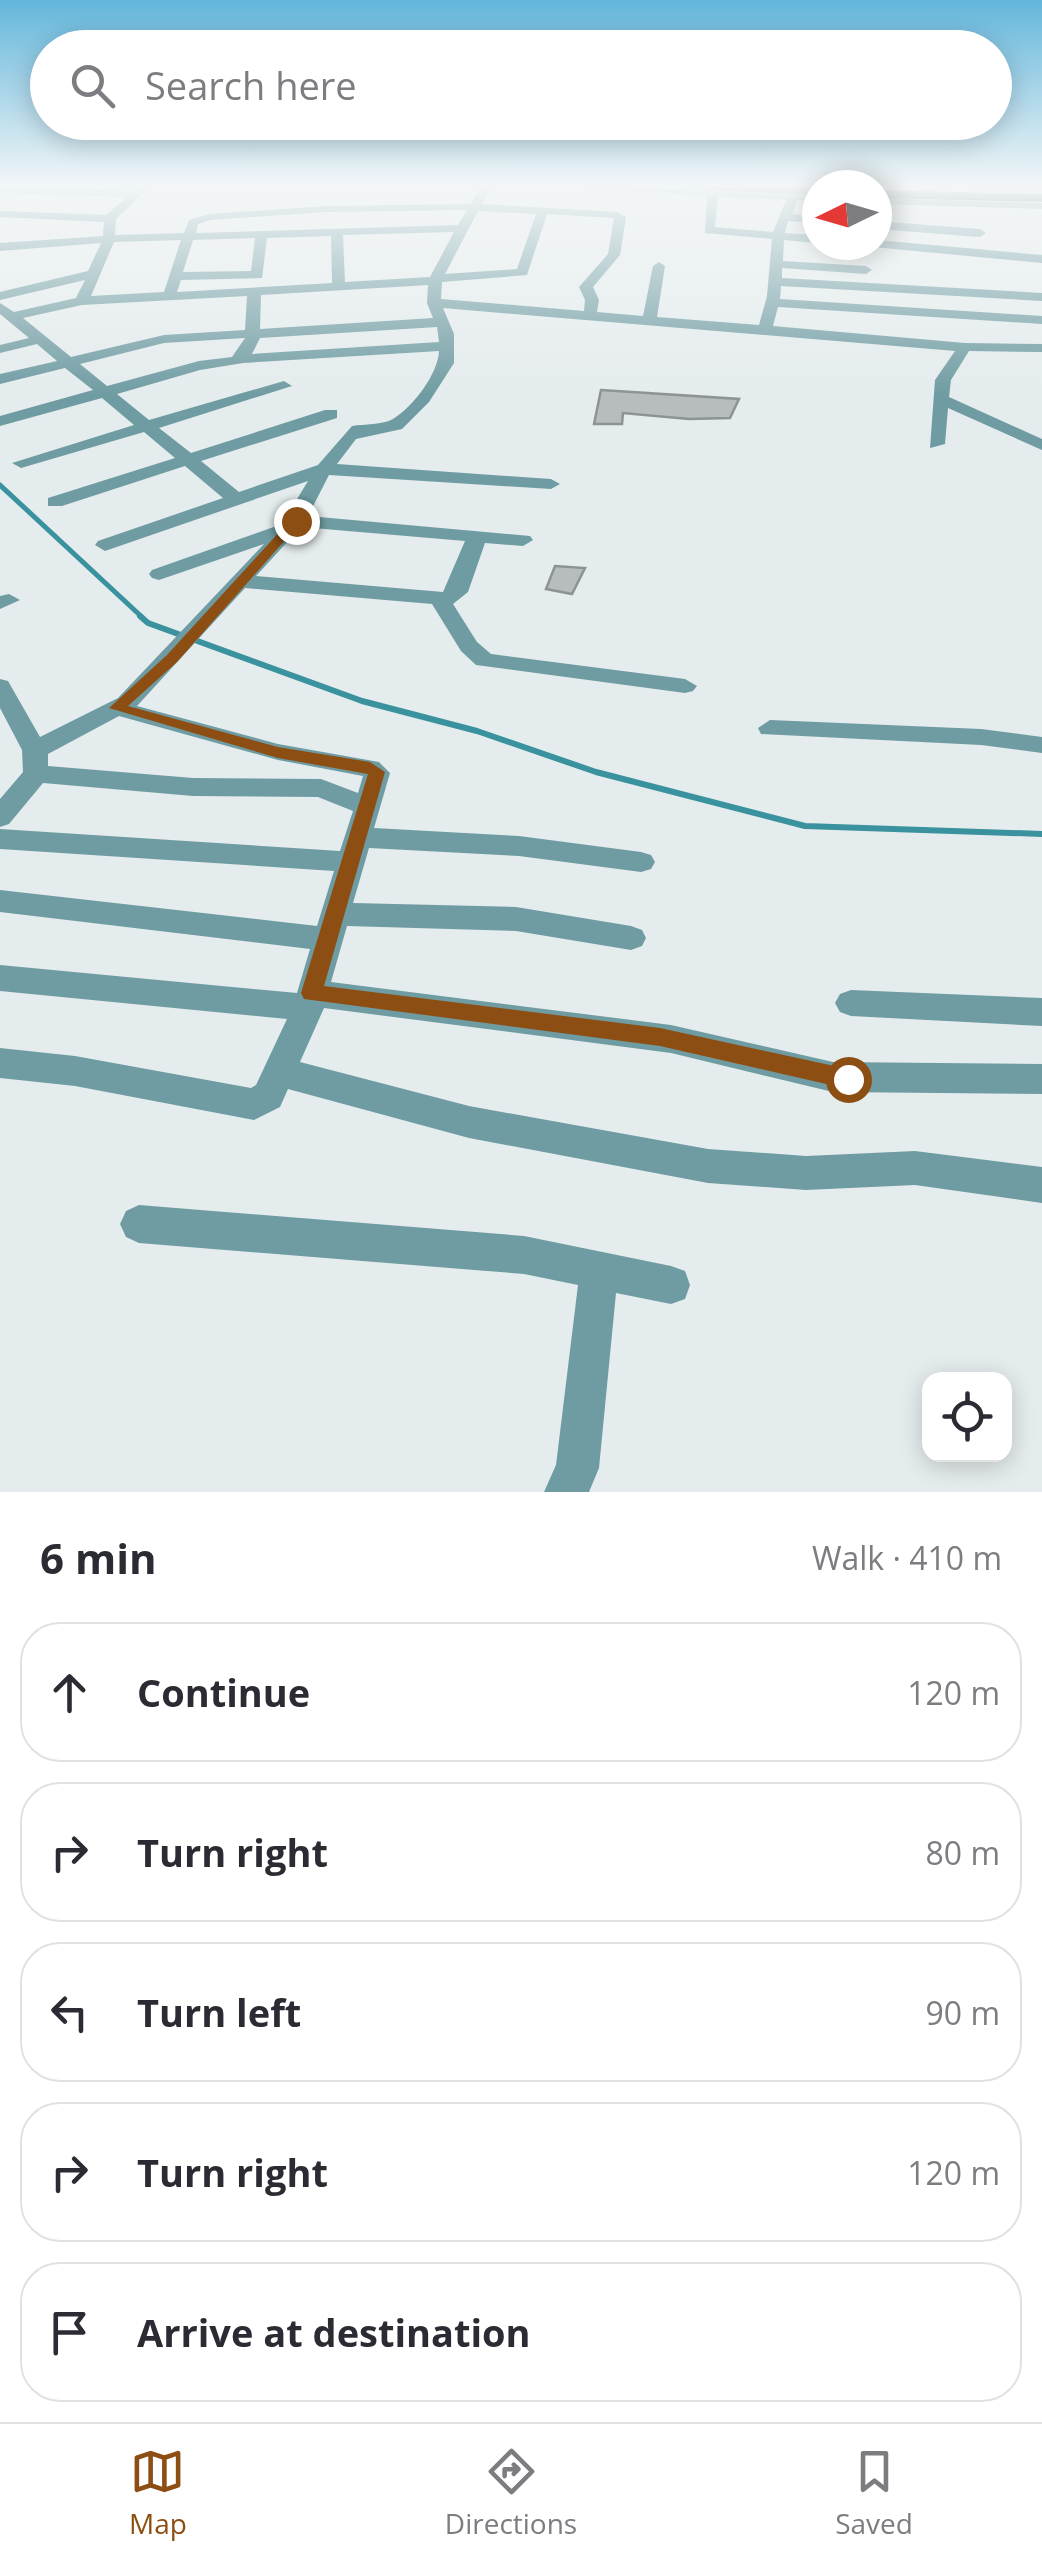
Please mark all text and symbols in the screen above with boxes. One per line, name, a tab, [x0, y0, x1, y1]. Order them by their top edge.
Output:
search box	[30, 30, 1012, 140]
icon: search	[65, 58, 120, 113]
text: Search here	[145, 59, 357, 111]
north arrow	[802, 170, 892, 260]
route end	[274, 499, 320, 545]
route start	[826, 1057, 872, 1103]
map controls	[922, 1372, 1012, 1462]
button: locate	[922, 1372, 1012, 1462]
text: 6 min	[40, 1529, 157, 1586]
text: Walk · 410 m	[812, 1536, 1002, 1579]
icon: ahead	[42, 1665, 97, 1720]
text: Continue	[137, 1666, 310, 1718]
text: 120 m	[907, 1671, 1000, 1714]
icon: right	[42, 1825, 97, 1880]
text: Turn right	[137, 1826, 328, 1878]
text: 80 m	[925, 1831, 1000, 1874]
icon: left	[42, 1985, 97, 2040]
text: Turn left	[137, 1986, 301, 2038]
text: 90 m	[925, 1991, 1000, 2034]
icon: right	[42, 2145, 97, 2200]
text: Turn right	[137, 2146, 328, 2198]
text: 120 m	[907, 2151, 1000, 2194]
icon: arrive	[42, 2305, 97, 2360]
text: Arrive at destination	[137, 2306, 531, 2358]
tab: Map	[129, 2444, 187, 2542]
tab: Directions	[445, 2444, 577, 2542]
tab: Saved	[835, 2444, 913, 2542]

